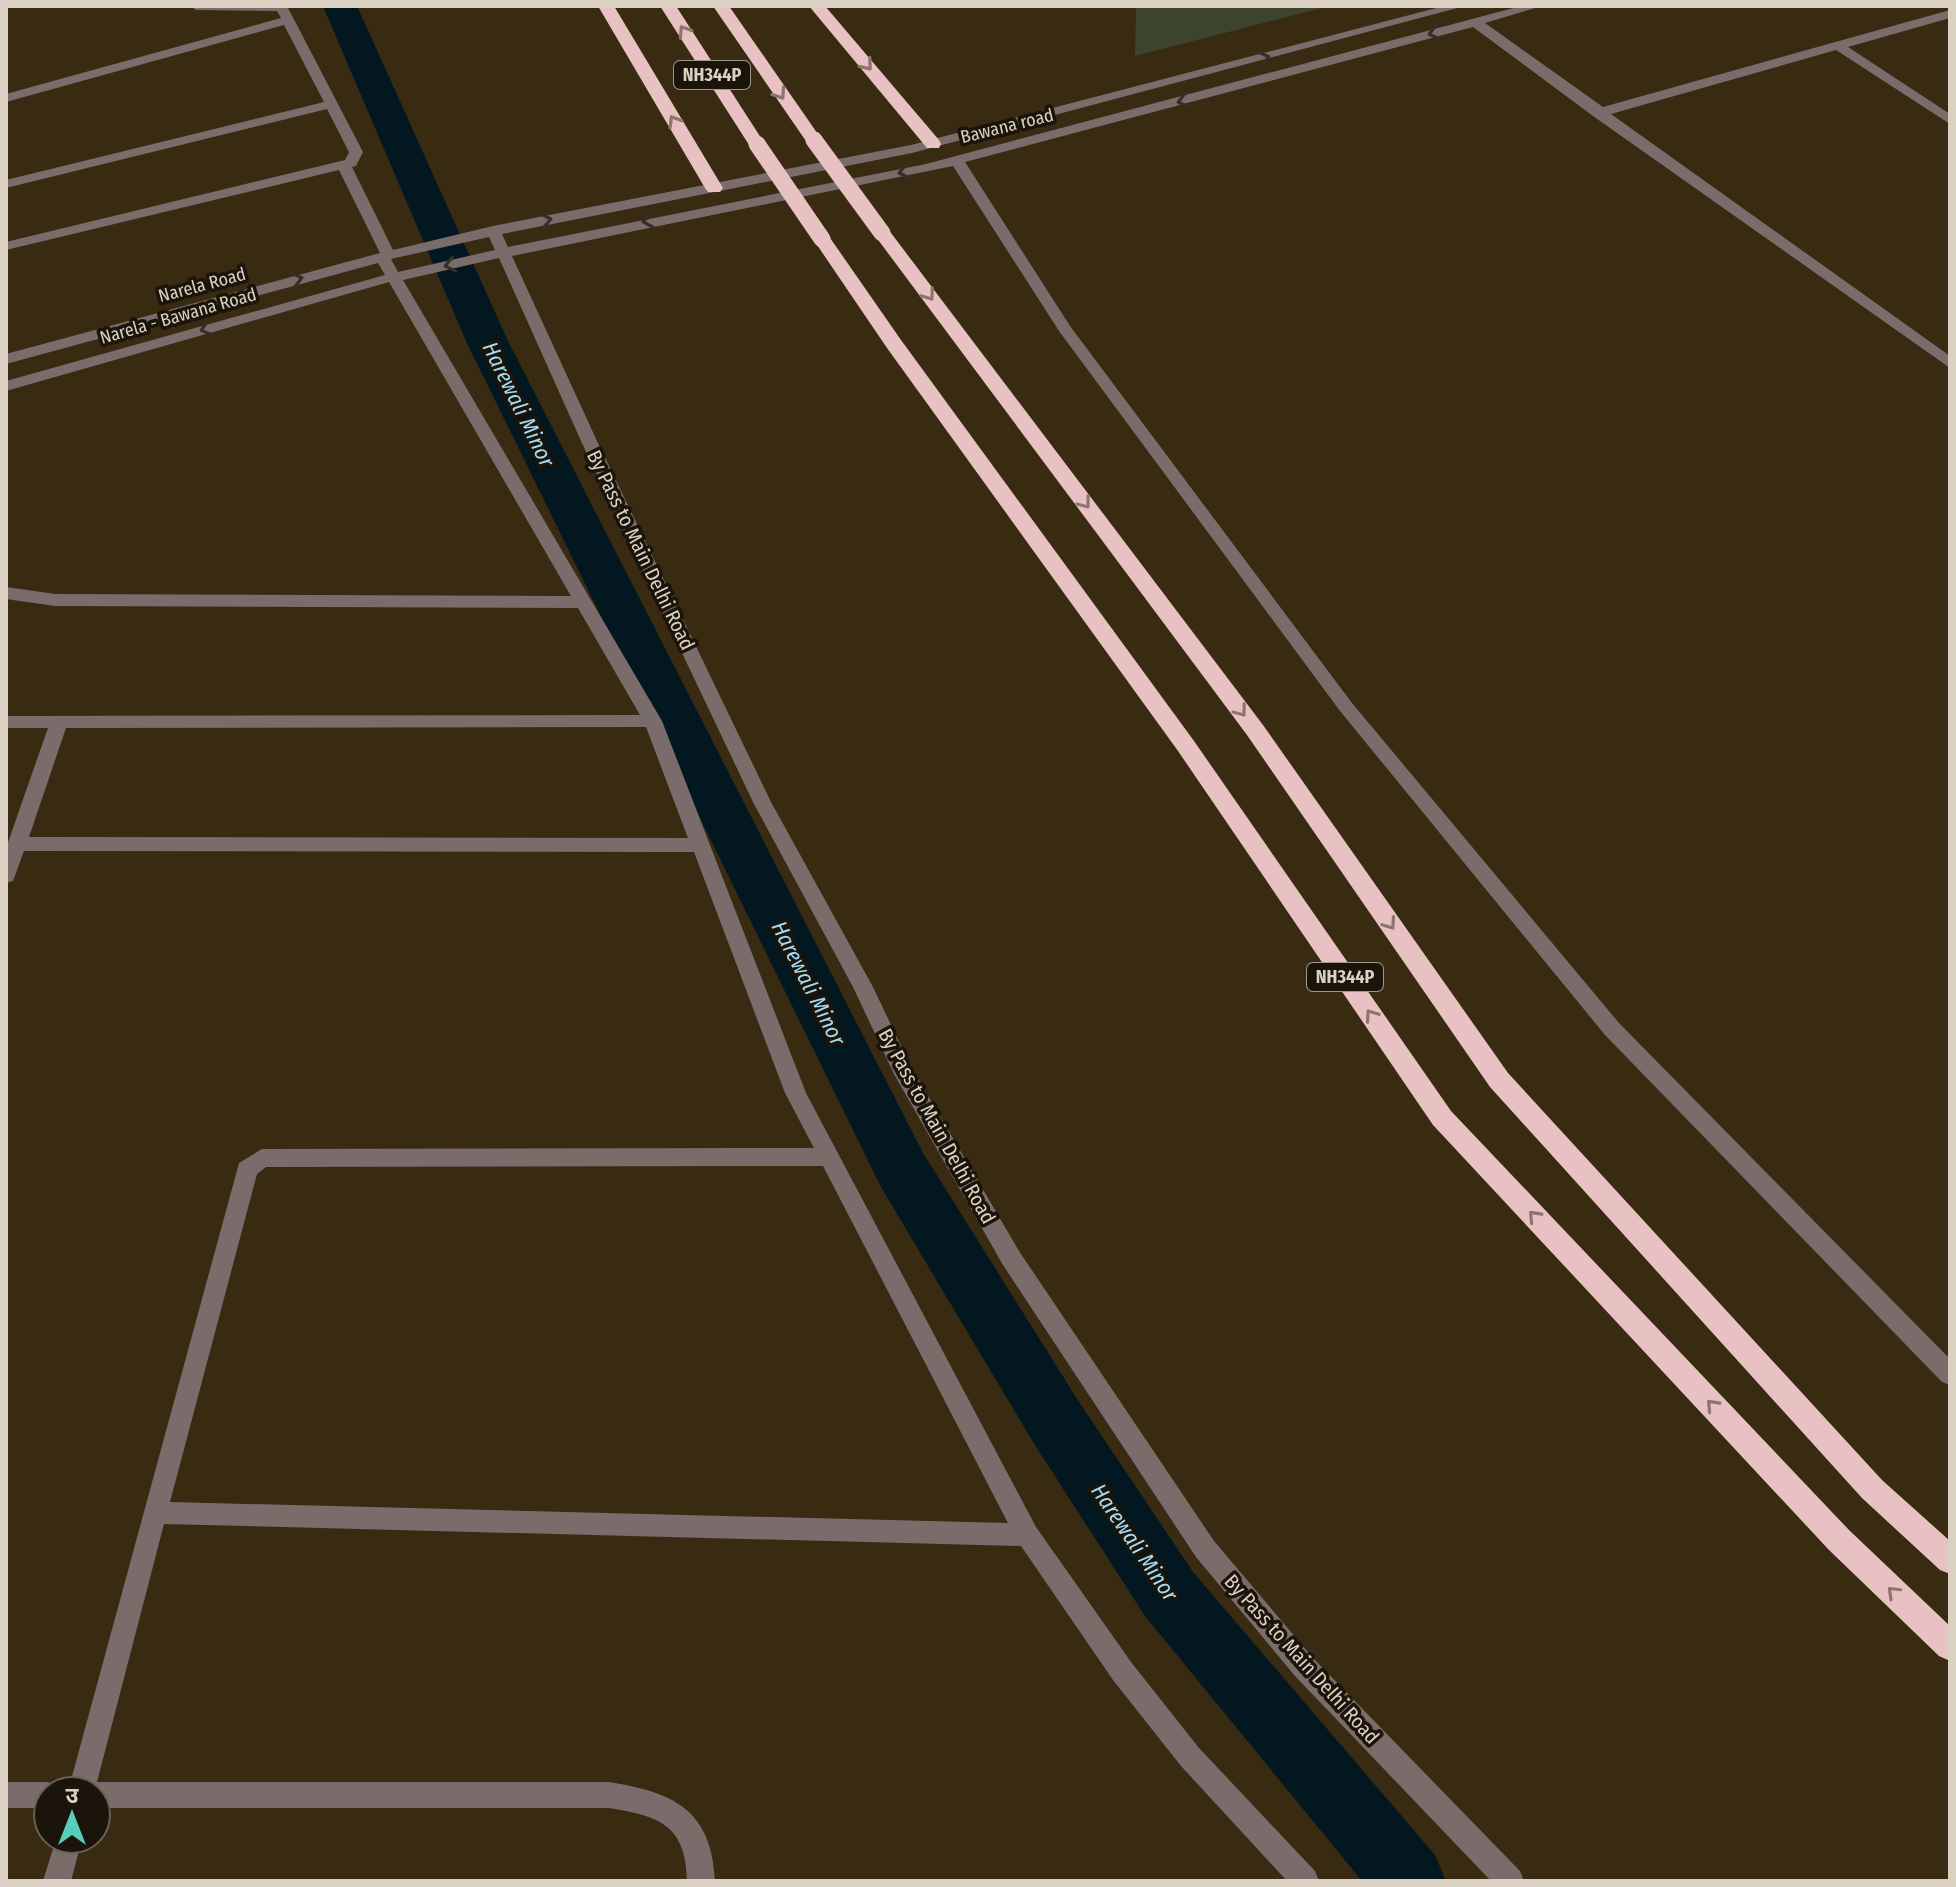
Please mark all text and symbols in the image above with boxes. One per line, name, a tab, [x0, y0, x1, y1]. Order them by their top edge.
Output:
one-way arrow	[1427, 24, 1441, 41]
one-way arrow	[679, 25, 694, 40]
one-way arrow	[1256, 50, 1270, 67]
one-way arrow	[857, 56, 872, 71]
road number: NH344P	[674, 61, 750, 89]
one-way arrow	[770, 85, 785, 99]
one-way arrow	[1176, 92, 1190, 108]
street label: Bawana road	[958, 104, 1056, 148]
one-way arrow	[668, 115, 684, 130]
one-way arrow	[897, 163, 910, 180]
one-way arrow	[539, 212, 553, 229]
one-way arrow	[641, 212, 655, 229]
one-way arrow	[443, 256, 457, 273]
street label: Narela Road	[156, 263, 248, 307]
one-way arrow	[290, 272, 304, 289]
street label: Narela - Bawana Road	[97, 283, 259, 349]
one-way arrow	[919, 287, 933, 301]
one-way arrow	[200, 319, 214, 336]
water label: Harewali Minor	[477, 337, 561, 472]
street label: By Pass to Main Delhi Road	[582, 446, 700, 654]
one-way arrow	[1075, 495, 1089, 509]
one-way arrow	[1231, 702, 1246, 717]
one-way arrow	[1380, 916, 1395, 930]
water label: Harewali Minor	[766, 917, 852, 1051]
road number: NH344P	[1307, 963, 1383, 991]
one-way arrow	[1366, 1009, 1381, 1023]
street label: By Pass to Main Delhi Road	[873, 1024, 1001, 1228]
one-way arrow	[1529, 1211, 1544, 1225]
one-way arrow	[1708, 1400, 1722, 1415]
water label: Harewali Minor	[1085, 1478, 1185, 1607]
street label: By Pass to Main Delhi Road	[1220, 1569, 1384, 1749]
one-way arrow	[1888, 1587, 1903, 1601]
north arrow	[32, 1775, 112, 1855]
text: उ	[66, 1782, 80, 1809]

